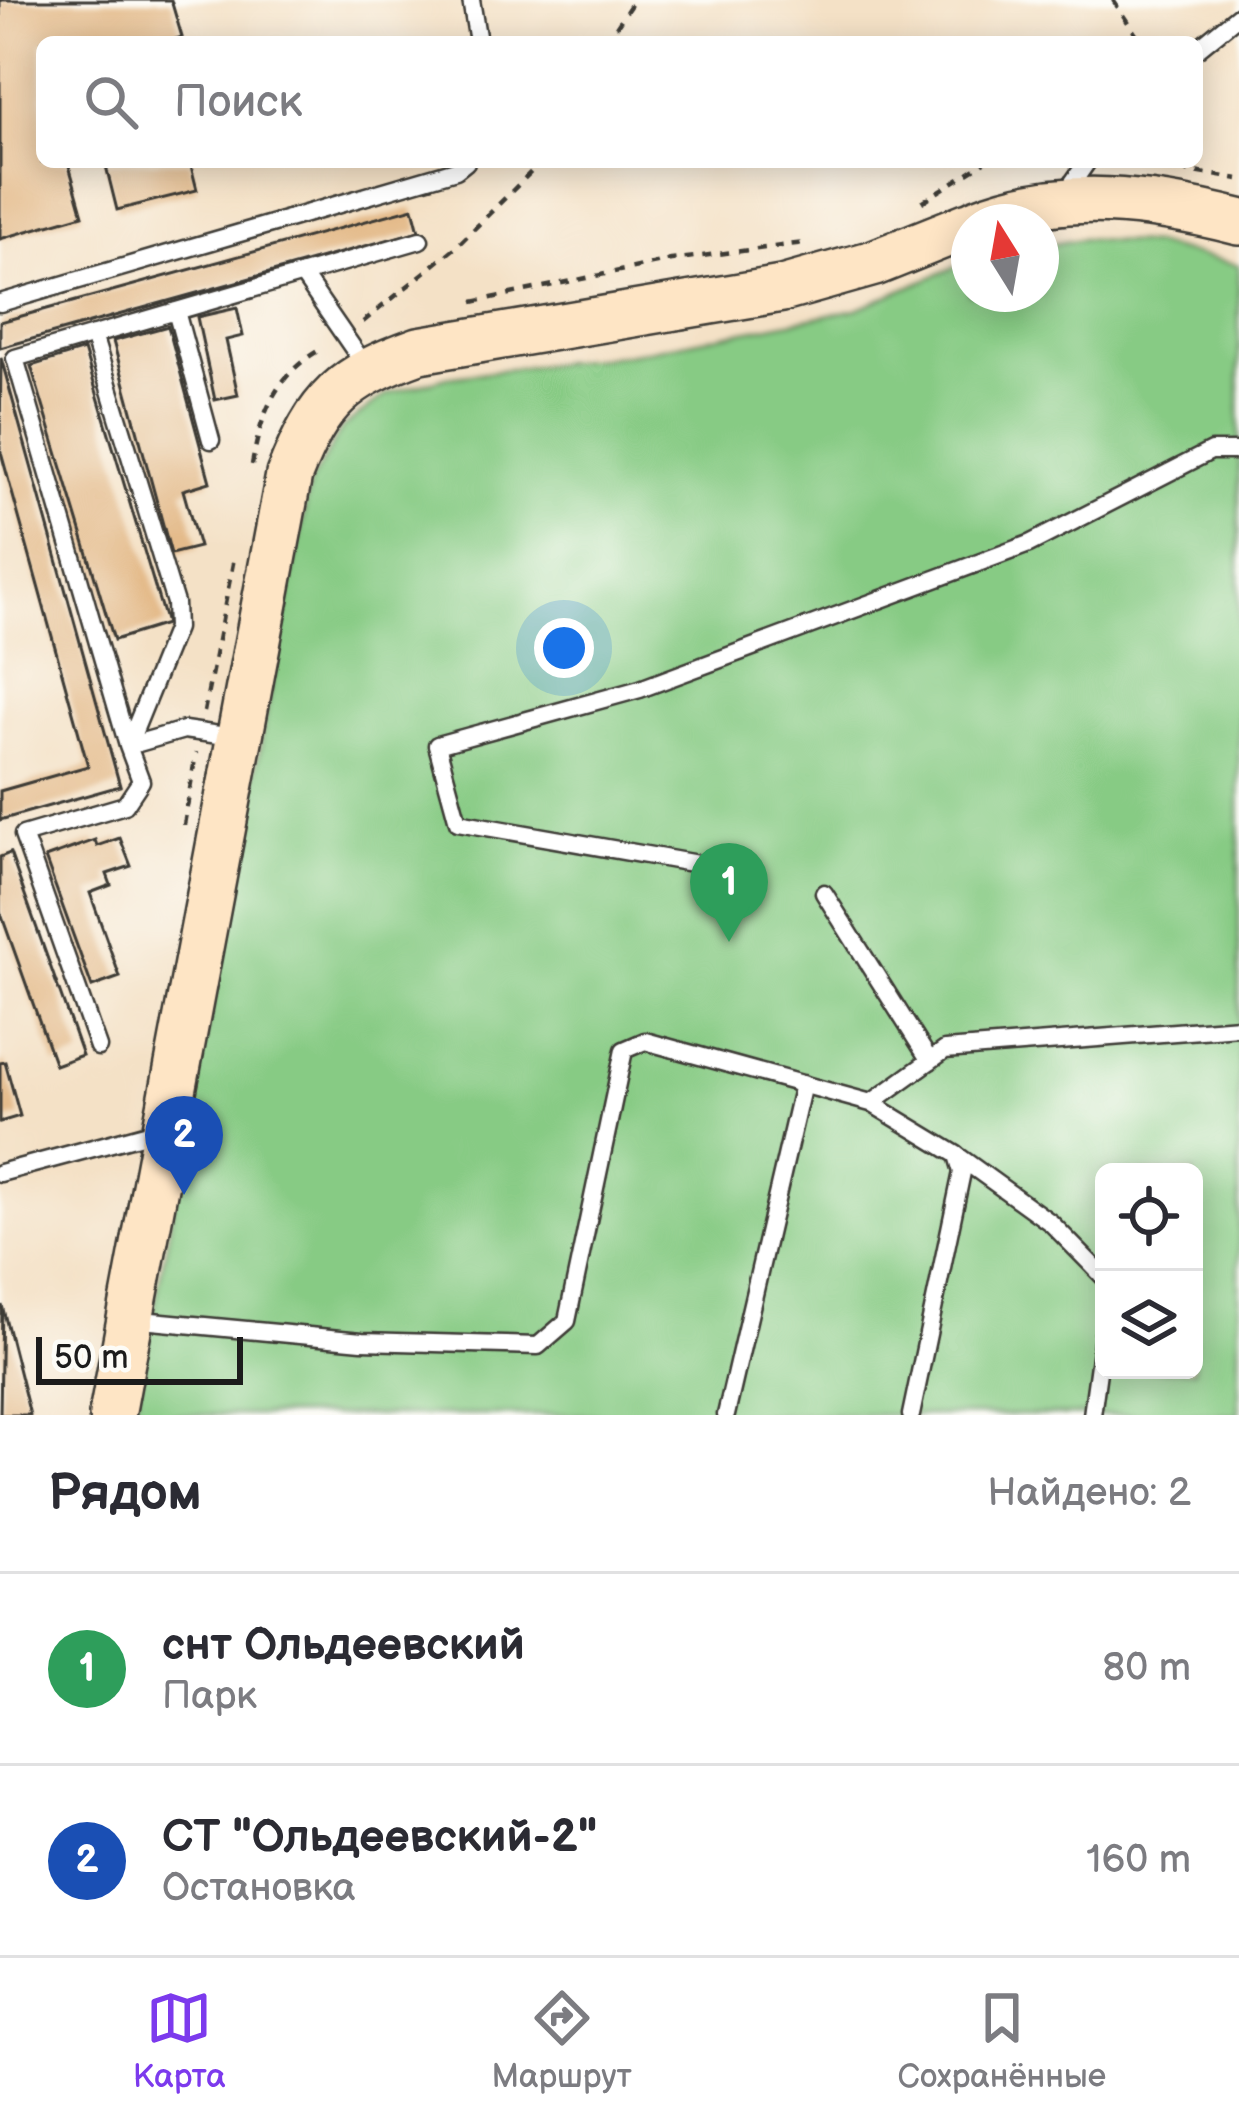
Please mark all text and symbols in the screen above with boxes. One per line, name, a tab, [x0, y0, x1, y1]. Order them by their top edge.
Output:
search box	[36, 36, 1203, 168]
icon: search	[78, 69, 144, 135]
text: Поиск	[174, 75, 302, 130]
north arrow	[951, 204, 1059, 312]
your location	[534, 618, 594, 678]
pin: 1	[690, 843, 768, 942]
pin: 2	[145, 1096, 223, 1195]
map controls	[1095, 1163, 1203, 1379]
button: locate	[1095, 1163, 1203, 1271]
button: layers	[1095, 1271, 1203, 1379]
scale bar	[36, 1331, 243, 1384]
text: 50 m	[54, 1338, 129, 1378]
text: Рядом	[48, 1463, 202, 1524]
text: Найдено: 2	[987, 1470, 1191, 1517]
text: снт Ольдеевский	[162, 1618, 525, 1673]
text: 1	[79, 1645, 95, 1692]
text: 80 m	[1103, 1645, 1191, 1692]
text: Парк	[162, 1673, 257, 1720]
text: СТ "Ольдеевский-2"	[162, 1810, 597, 1865]
text: 2	[75, 1837, 99, 1884]
text: 160 m	[1086, 1837, 1191, 1884]
text: Остановка	[162, 1865, 356, 1912]
tab: Карта	[133, 1985, 226, 2097]
tab: Маршрут	[492, 1985, 632, 2097]
tab: Сохранённые	[898, 1985, 1106, 2097]

